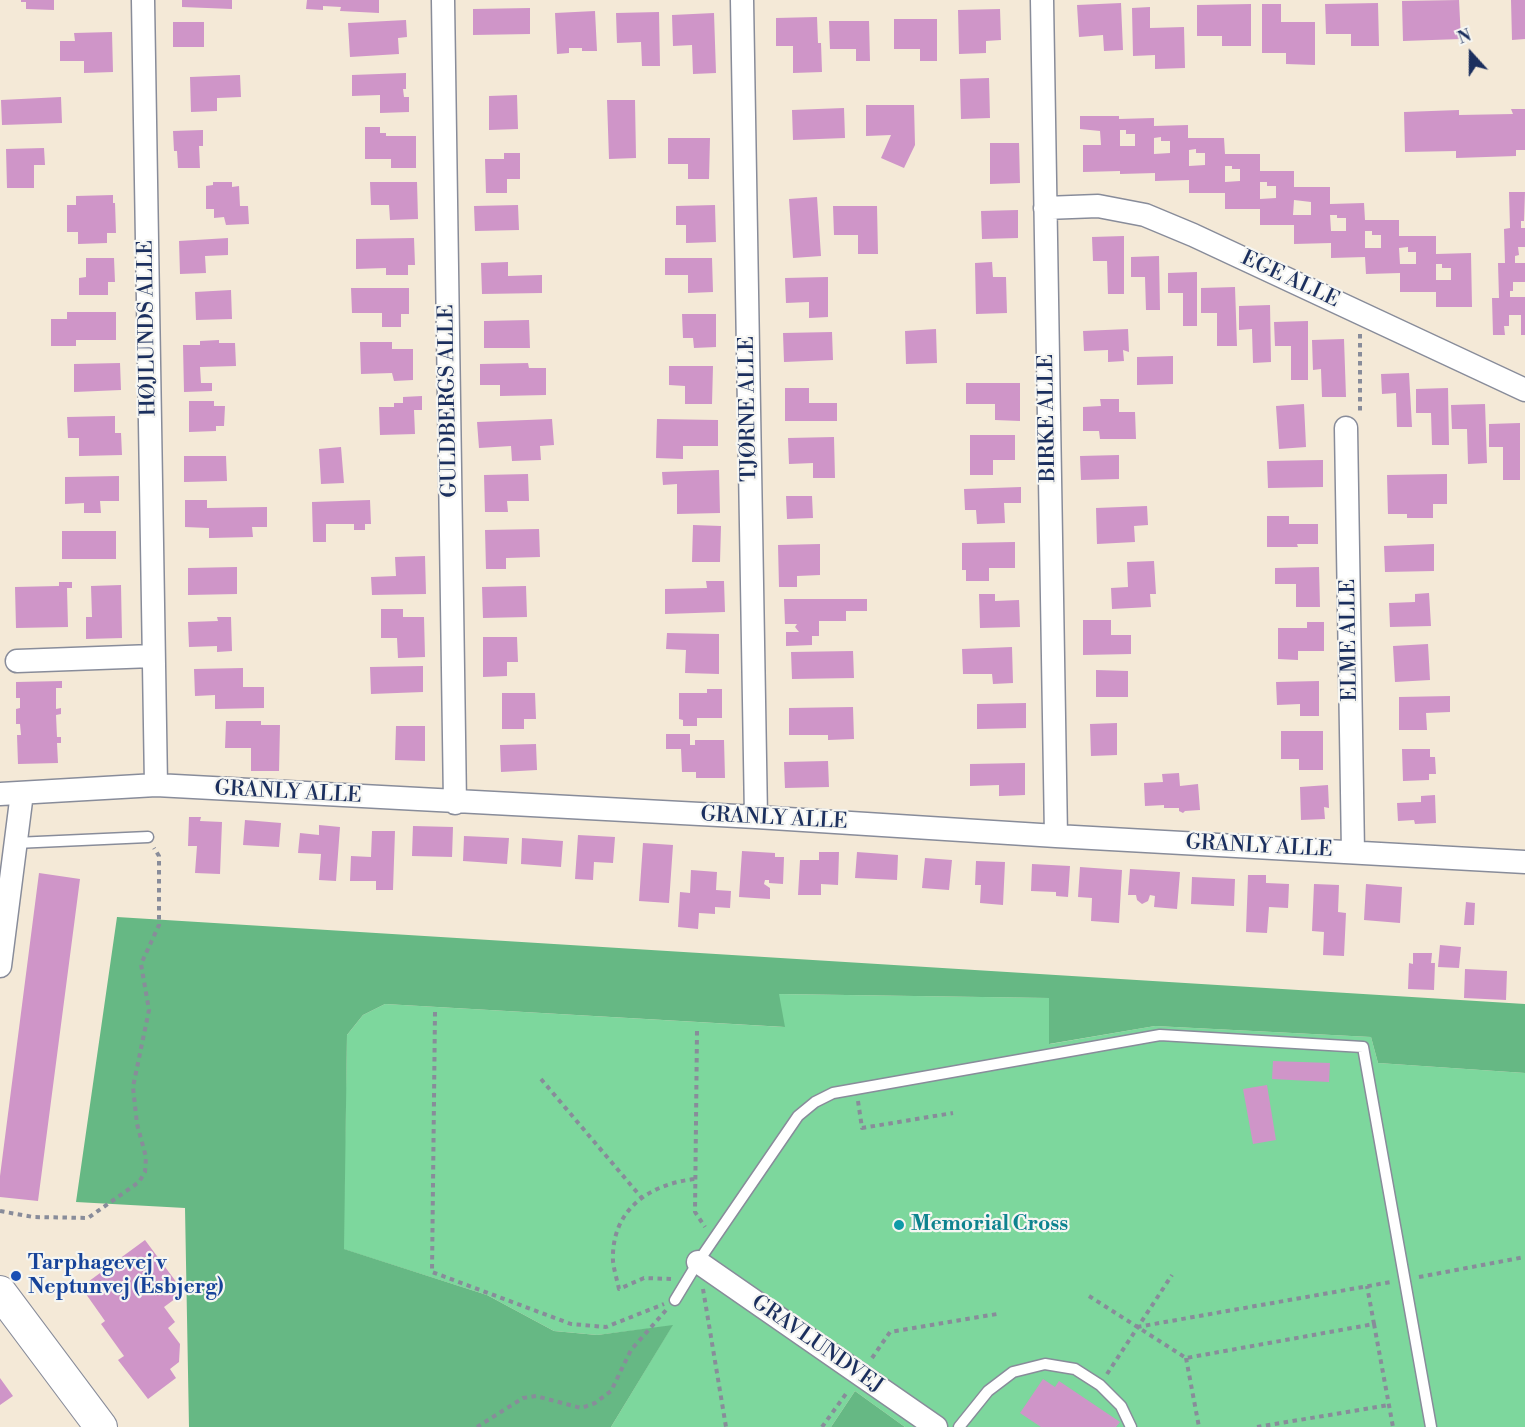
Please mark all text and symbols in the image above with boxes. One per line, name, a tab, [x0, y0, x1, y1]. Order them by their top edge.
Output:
north arrow	[1441, 24, 1501, 84]
text: N	[1455, 26, 1474, 49]
street label: HØJLUNDS ALLE	[134, 240, 162, 416]
street label: EGE ALLE	[1237, 246, 1343, 314]
street label: GULDBERGS ALLE	[435, 304, 463, 498]
street label: TJØRNE ALLE	[735, 336, 763, 482]
street label: BIRKE ALLE	[1034, 354, 1062, 482]
street label: ELME ALLE	[1336, 579, 1364, 701]
street label: GRANLY ALLE	[214, 777, 362, 809]
street label: GRANLY ALLE	[700, 803, 848, 835]
street label: GRANLY ALLE	[1185, 831, 1333, 863]
place label: Memorial Cross	[911, 1212, 1068, 1238]
marker: Memorial Cross	[892, 1218, 906, 1232]
place label: Tarphagevej v Neptunvej (Esbjerg)	[28, 1251, 223, 1301]
marker: Tarphagevej v Neptunvej (Esbjerg)	[9, 1269, 23, 1283]
street label: GRAVLUNDVEJ	[746, 1290, 888, 1400]

